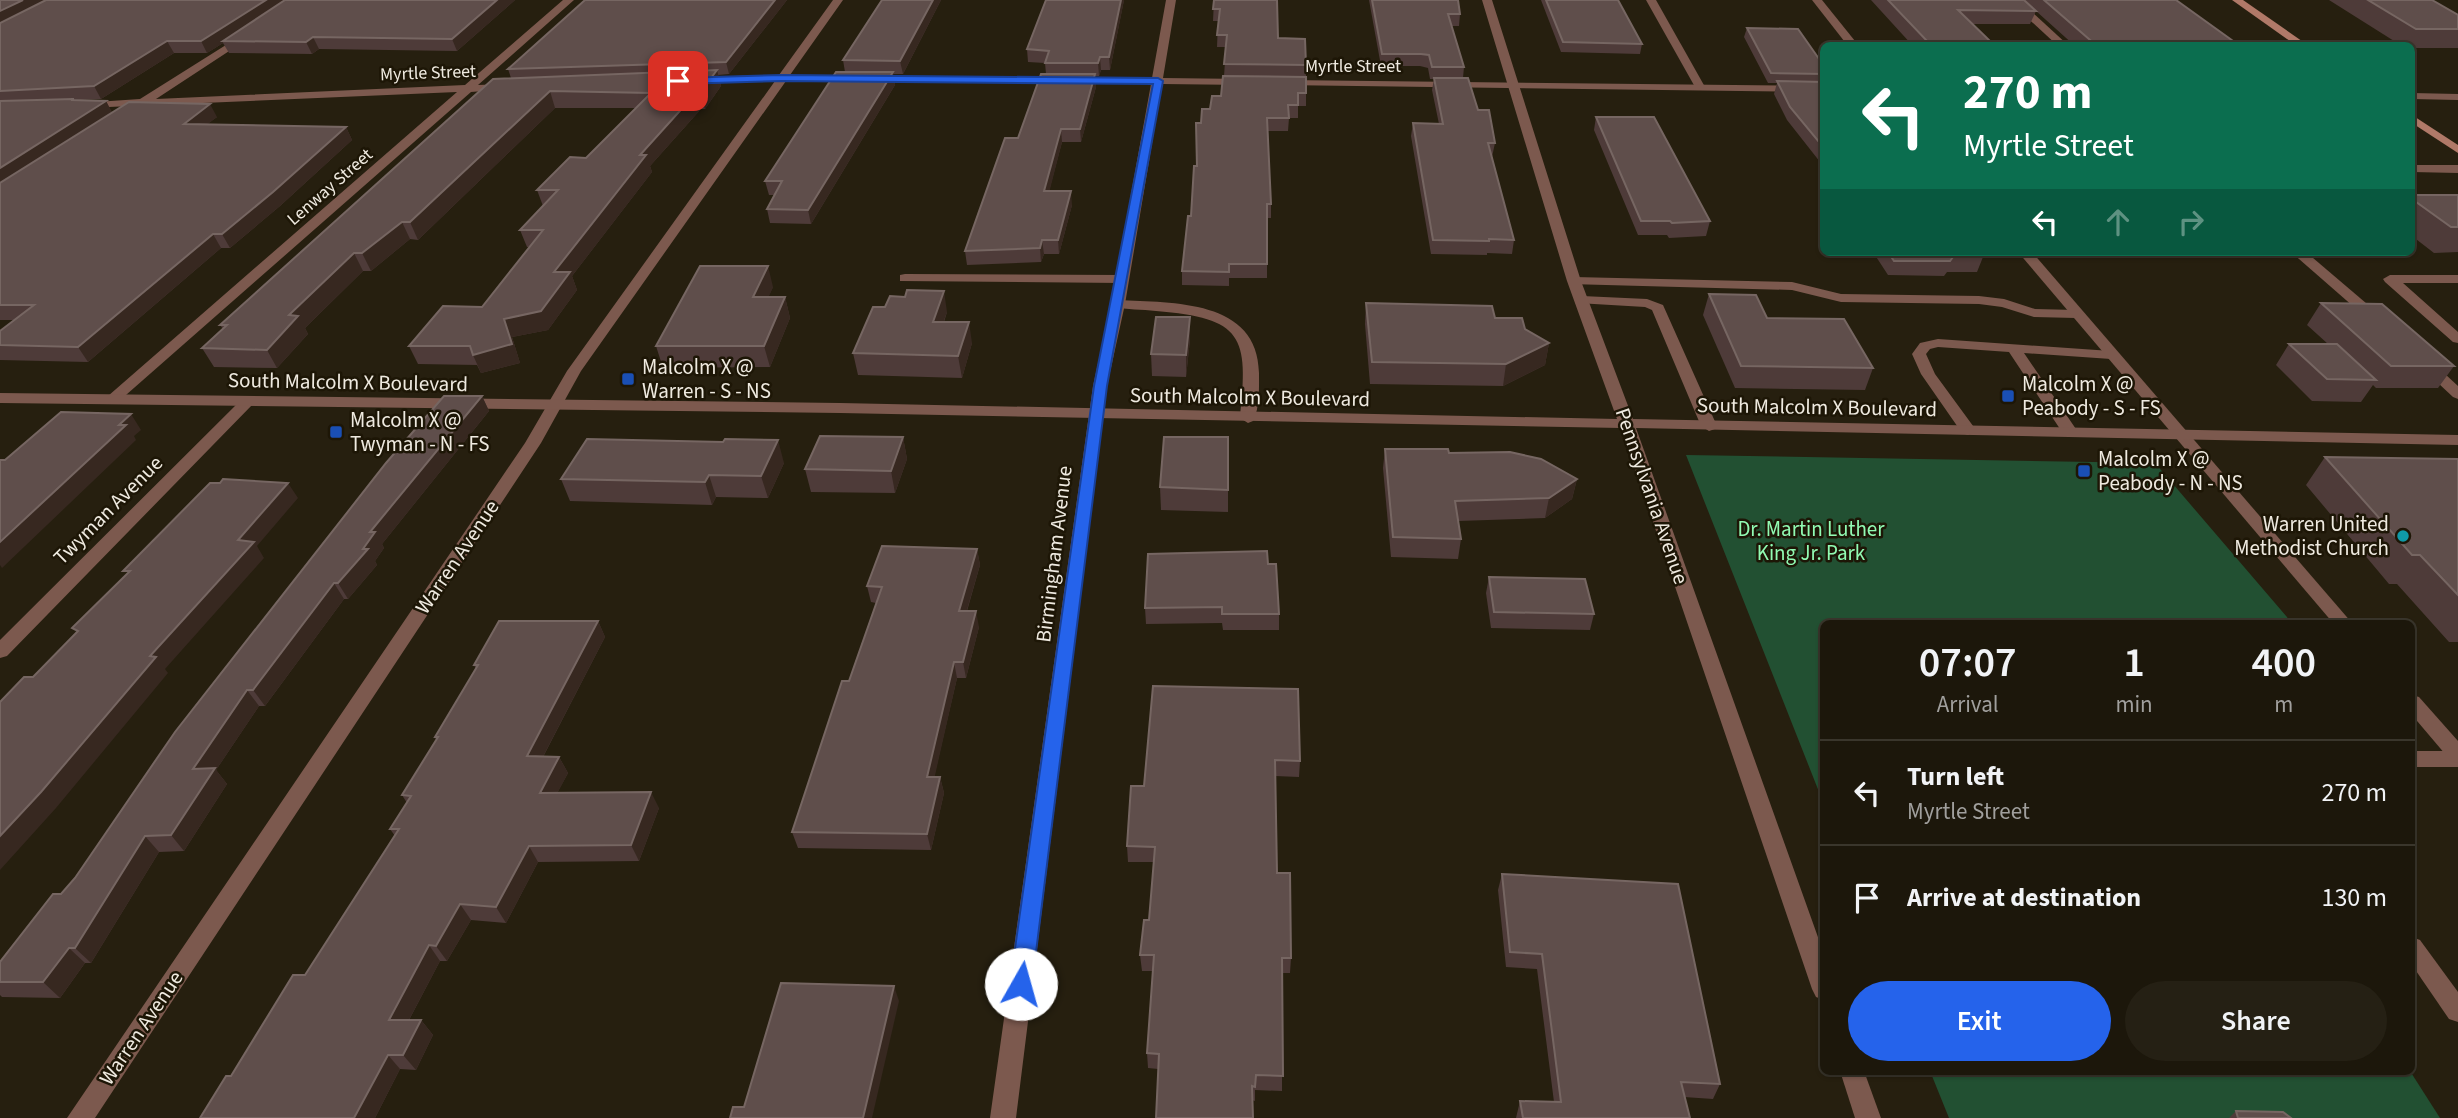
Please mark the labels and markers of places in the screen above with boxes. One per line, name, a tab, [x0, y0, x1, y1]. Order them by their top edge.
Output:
pin	[648, 51, 708, 111]
place label: Malcolm X @ Warren - S - NS	[642, 352, 771, 406]
place label: Malcolm X @ Peabody - S - FS	[2022, 369, 2161, 423]
marker: Malcolm X @ Warren - S - NS	[620, 371, 636, 387]
marker: Malcolm X @ Peabody - S - FS	[2000, 388, 2016, 404]
place label: Malcolm X @ Twyman - N - FS	[350, 405, 490, 459]
marker: Malcolm X @ Twyman - N - FS	[328, 424, 344, 440]
place label: Malcolm X @ Peabody - N - NS	[2098, 444, 2243, 498]
marker: Malcolm X @ Peabody - N - NS	[2076, 463, 2092, 479]
place label: Warren United Methodist Church	[2234, 509, 2389, 563]
marker: Warren United Methodist Church	[2395, 528, 2411, 544]

